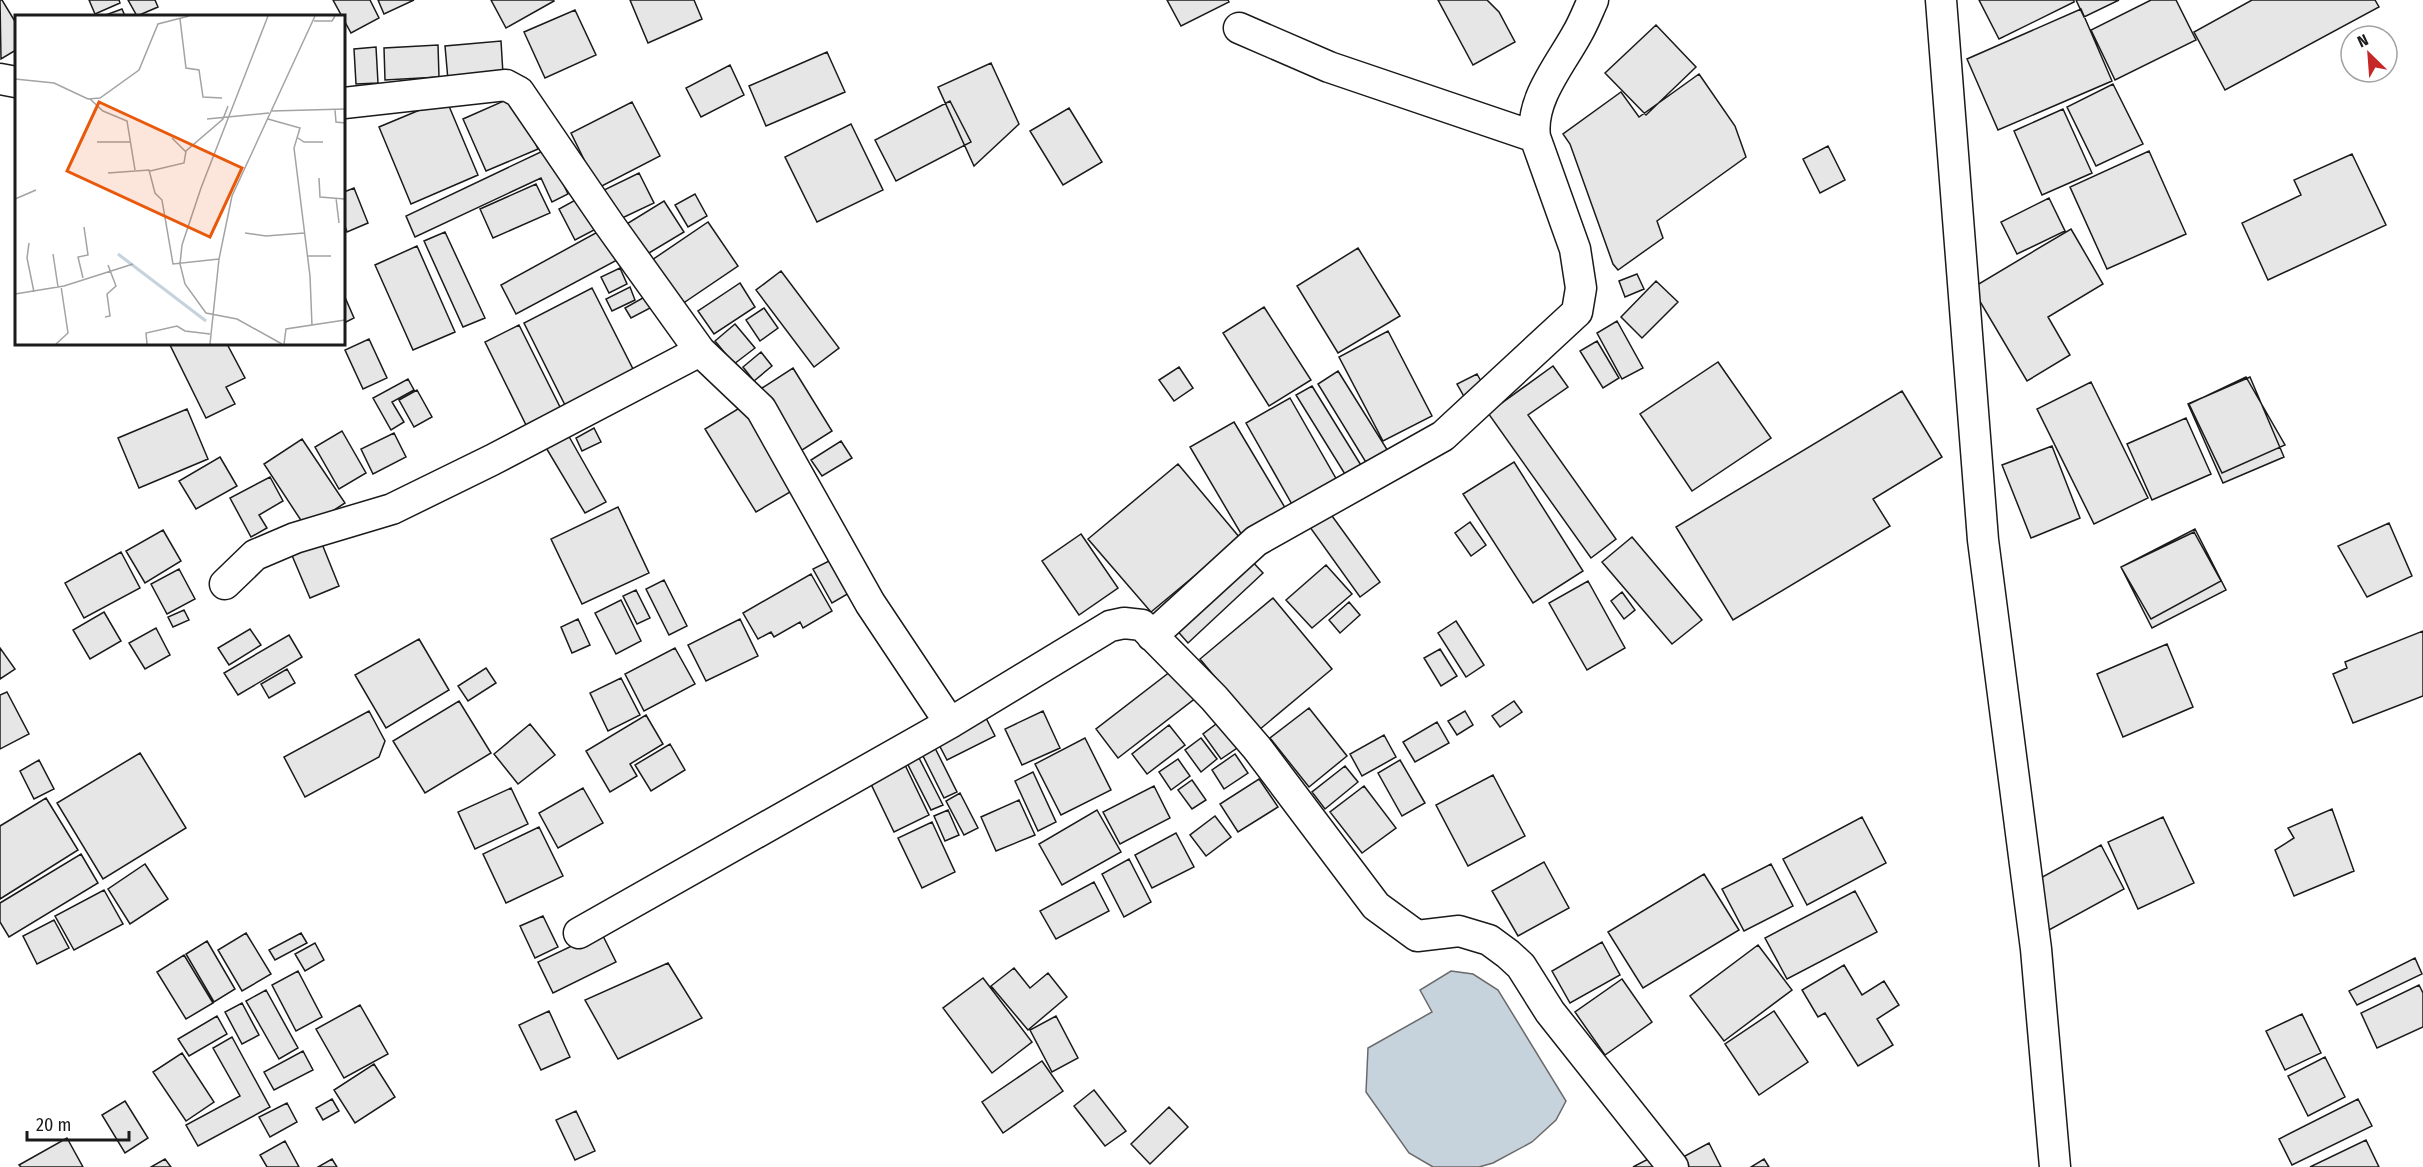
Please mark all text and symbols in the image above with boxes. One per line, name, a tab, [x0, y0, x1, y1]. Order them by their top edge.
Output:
inset map	[15, 15, 345, 345]
north arrow	[2339, 24, 2399, 84]
text: N	[2355, 30, 2371, 51]
scale bar	[27, 1104, 129, 1142]
text: 20 m	[36, 1114, 71, 1136]

